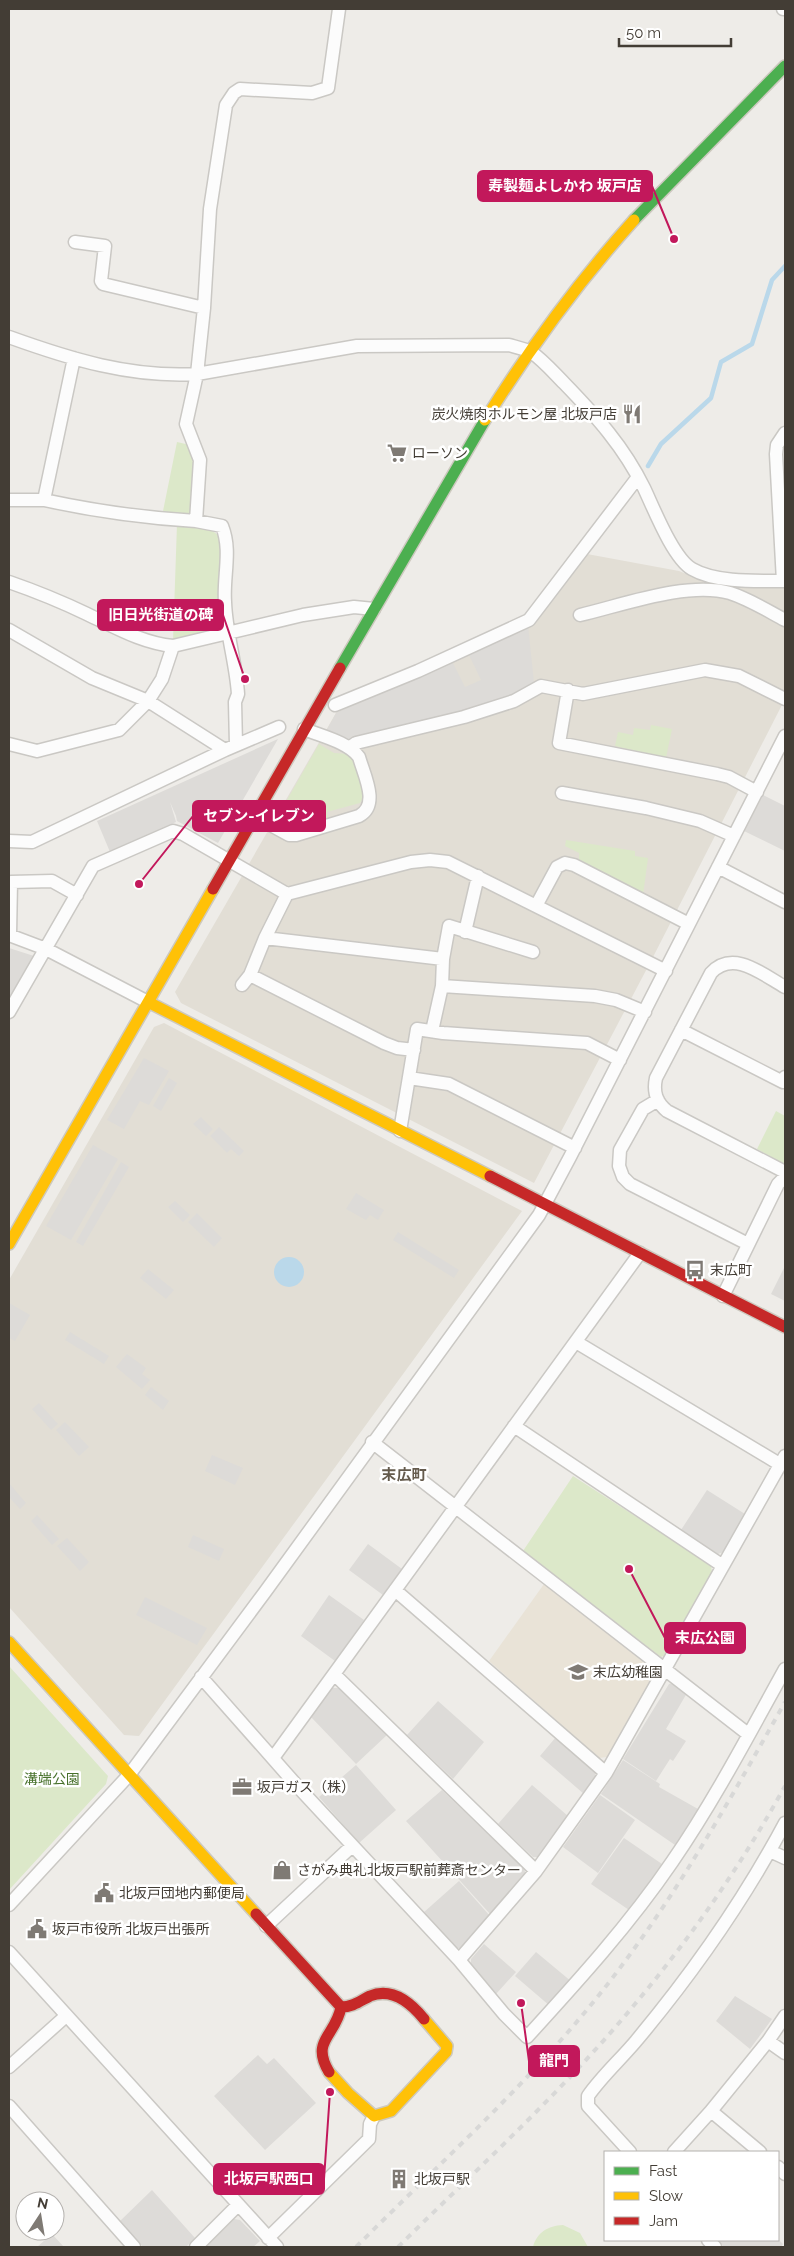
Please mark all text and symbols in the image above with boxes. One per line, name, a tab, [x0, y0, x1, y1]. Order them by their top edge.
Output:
scale bar	[619, 15, 732, 47]
text: 50 m	[626, 24, 661, 42]
callout: 寿製麺よしかわ 坂戸店	[478, 171, 652, 201]
text: 寿製麺よしかわ 坂戸店	[488, 177, 642, 195]
restaurant icon: 炭火焼肉ホルモン屋 北坂戸店	[621, 403, 643, 425]
place label: 炭火焼肉ホルモン屋 北坂戸店	[431, 406, 617, 422]
supermarket icon: ローソン	[386, 442, 408, 464]
place label: ローソン	[412, 445, 468, 461]
callout: 旧日光街道の碑	[98, 600, 223, 630]
text: 旧日光街道の碑	[108, 606, 214, 624]
callout: セブン-イレブン	[193, 801, 325, 831]
text: セブン-イレブン	[203, 807, 315, 825]
bus stop icon: 末広町	[684, 1259, 706, 1281]
place label: 末広町	[710, 1262, 752, 1278]
district label: 末広町	[381, 1466, 427, 1484]
callout: 末広公園	[665, 1623, 745, 1653]
text: 末広公園	[675, 1629, 735, 1647]
school or university icon: 末広幼稚園	[567, 1661, 589, 1683]
place label: 末広幼稚園	[593, 1664, 663, 1680]
park label: 溝端公園	[24, 1771, 80, 1787]
office icon: 坂戸ガス（株）	[231, 1776, 253, 1798]
place label: 坂戸ガス（株）	[257, 1779, 355, 1795]
shop icon: さがみ典礼北坂戸駅前葬斎センター	[271, 1859, 293, 1881]
place label: さがみ典礼北坂戸駅前葬斎センター	[297, 1862, 521, 1878]
public building icon: 北坂戸団地内郵便局	[93, 1882, 115, 1904]
place label: 北坂戸団地内郵便局	[119, 1885, 245, 1901]
public building icon: 坂戸市役所 北坂戸出張所	[26, 1918, 48, 1940]
place label: 坂戸市役所 北坂戸出張所	[52, 1921, 210, 1937]
callout: 龍門	[529, 2046, 579, 2076]
text: 龍門	[539, 2052, 569, 2070]
legend	[604, 2151, 779, 2241]
text: Fast	[649, 2162, 677, 2180]
callout: 北坂戸駅西口	[214, 2164, 324, 2194]
building icon: 北坂戸駅	[388, 2168, 410, 2190]
text: 北坂戸駅西口	[224, 2170, 314, 2188]
place label: 北坂戸駅	[414, 2171, 470, 2187]
text: Slow	[649, 2187, 683, 2205]
north arrow	[15, 2191, 65, 2241]
text: N	[36, 2194, 50, 2212]
text: Jam	[649, 2212, 678, 2230]

